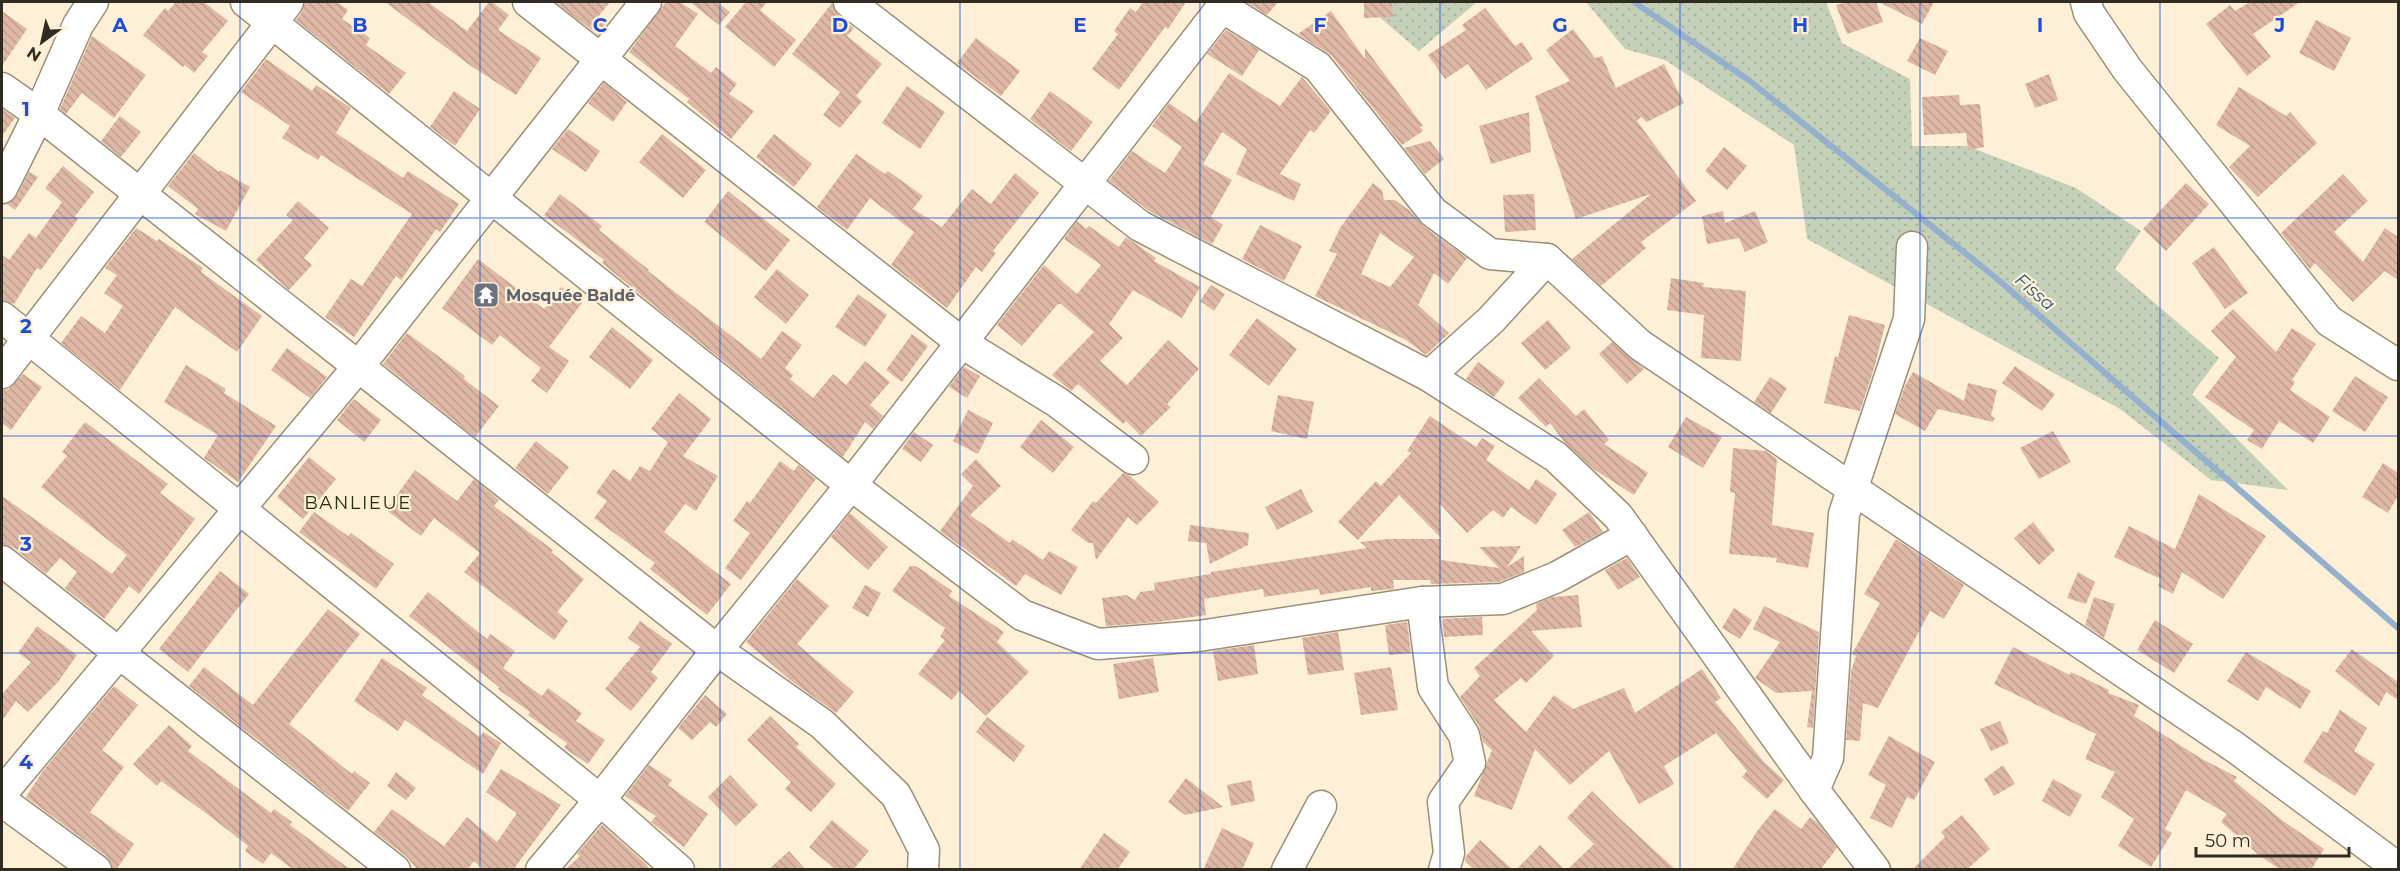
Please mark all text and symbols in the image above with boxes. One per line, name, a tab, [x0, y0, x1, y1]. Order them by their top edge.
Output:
north arrow	[12, 12, 72, 72]
text: A	[111, 13, 128, 37]
text: B	[352, 13, 368, 37]
text: C	[593, 13, 608, 37]
text: D	[832, 13, 848, 37]
text: E	[1073, 13, 1087, 37]
text: F	[1314, 13, 1327, 37]
text: G	[1552, 13, 1568, 37]
text: H	[1792, 13, 1808, 37]
text: I	[2037, 13, 2043, 37]
text: J	[2274, 13, 2285, 37]
text: N	[24, 43, 45, 66]
text: 1	[22, 97, 30, 121]
water label: Fissa	[2010, 269, 2060, 315]
temple icon: Mosquée Baldé	[471, 280, 501, 310]
place label: Mosquée Baldé	[506, 286, 635, 305]
text: 2	[20, 314, 32, 338]
district label: BANLIEUE	[304, 492, 412, 514]
text: 3	[19, 532, 32, 556]
text: 4	[19, 750, 33, 774]
scale bar	[2196, 820, 2349, 858]
text: 50 m	[2205, 830, 2251, 852]

